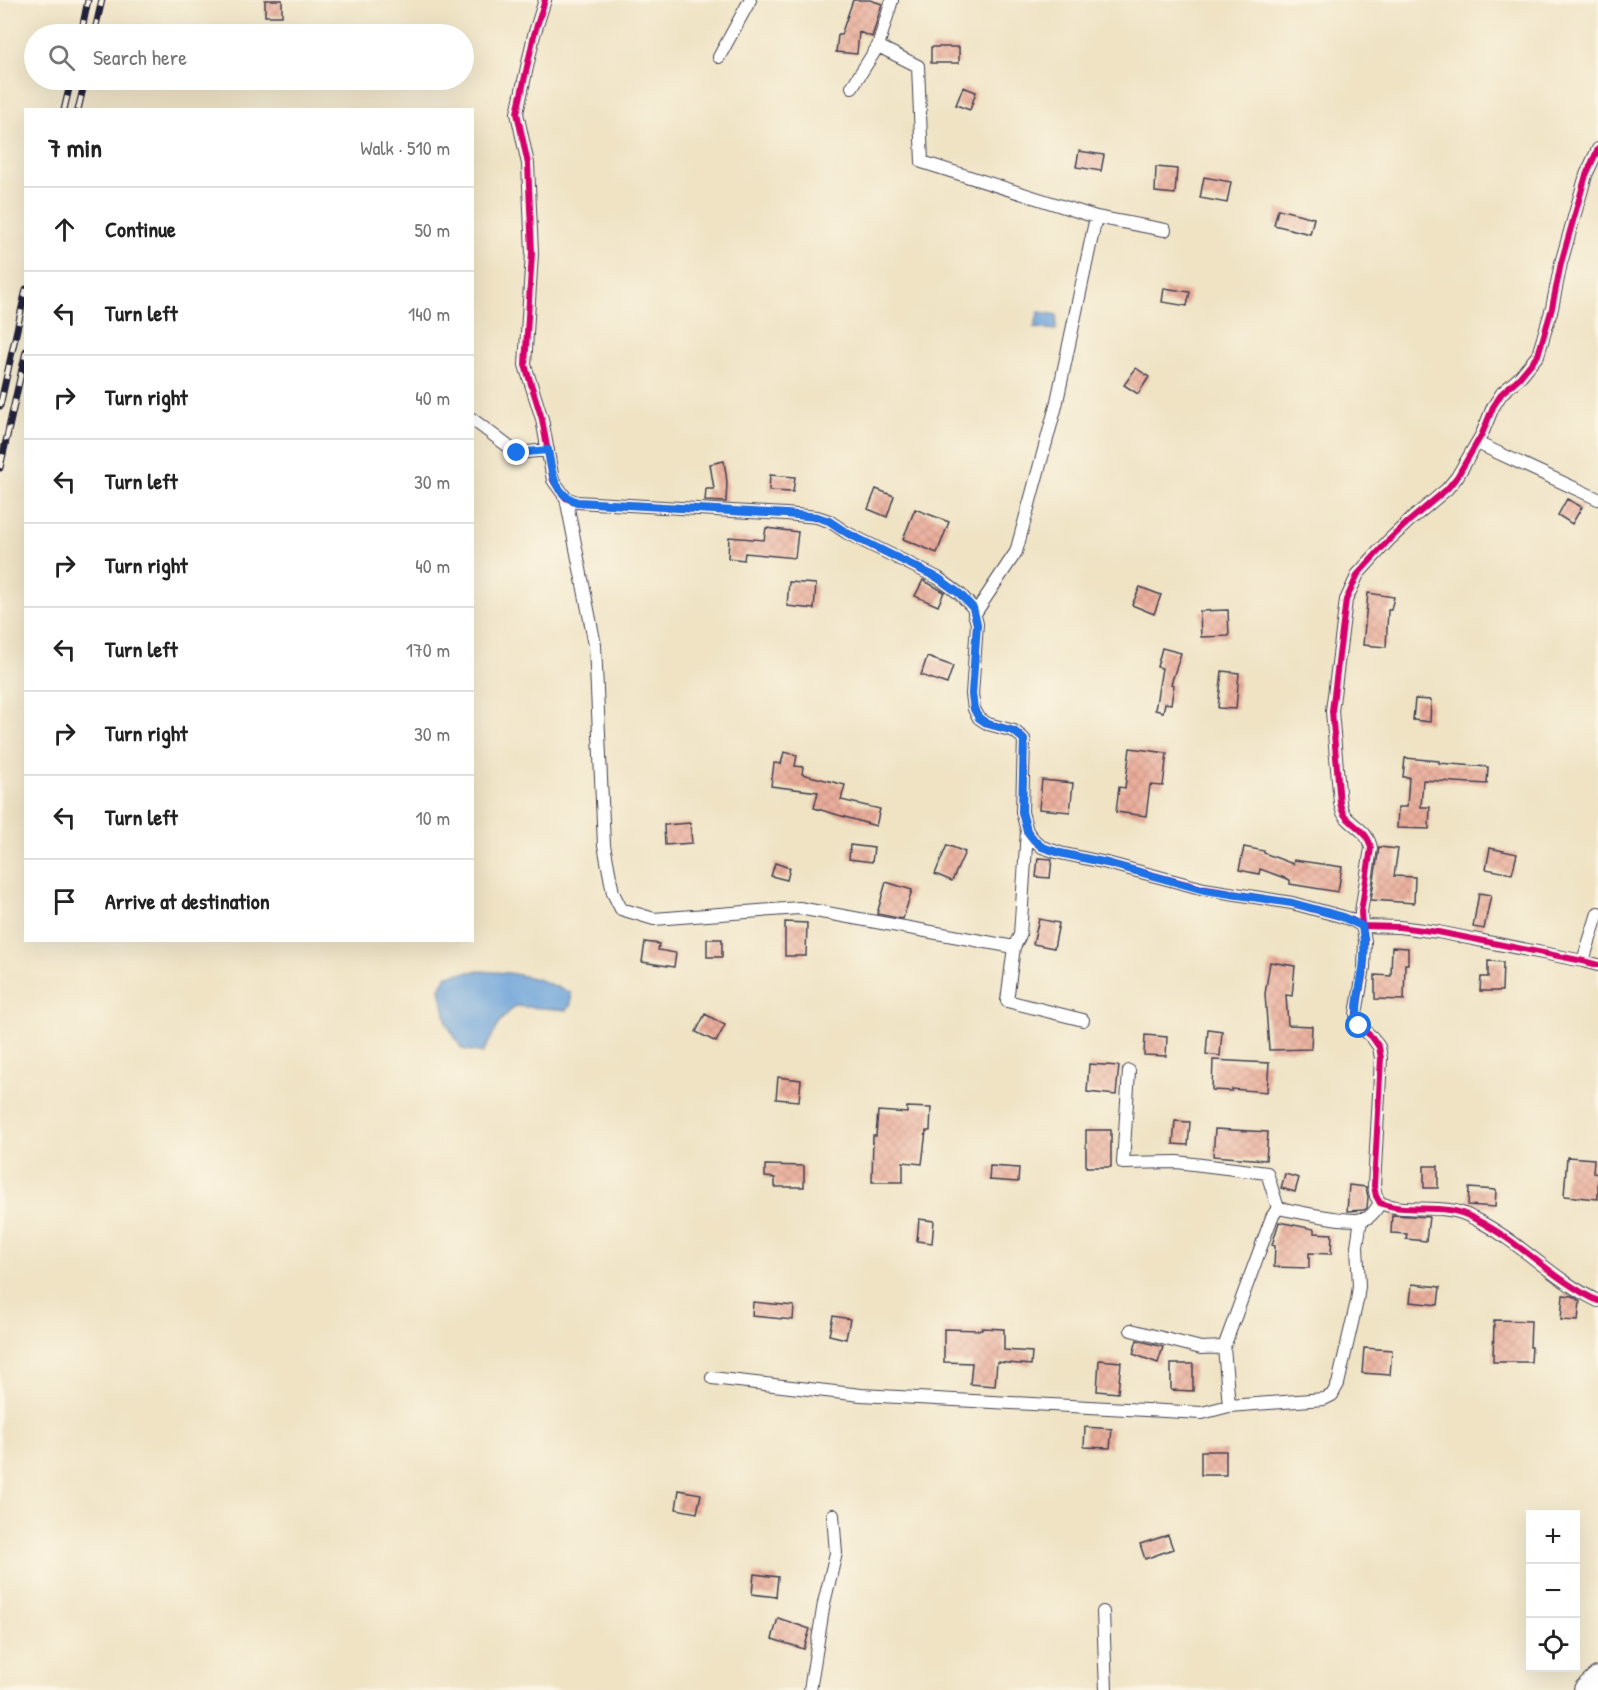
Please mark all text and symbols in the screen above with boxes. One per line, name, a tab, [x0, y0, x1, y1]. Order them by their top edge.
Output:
search box	[24, 24, 474, 90]
icon: search	[45, 41, 78, 74]
text: Search here	[93, 42, 187, 72]
text: 7 min	[48, 130, 102, 165]
text: Walk · 510 m	[360, 134, 450, 161]
icon: ahead	[48, 213, 81, 246]
text: Continue	[105, 214, 176, 244]
text: 50 m	[414, 216, 450, 243]
icon: left	[48, 297, 81, 330]
text: Turn left	[105, 298, 178, 328]
text: 140 m	[408, 300, 450, 327]
icon: right	[48, 381, 81, 414]
text: Turn right	[105, 382, 188, 412]
text: 40 m	[415, 384, 450, 411]
route end	[503, 439, 529, 465]
icon: left	[48, 465, 81, 498]
text: Turn left	[105, 466, 178, 496]
text: 30 m	[414, 468, 450, 495]
icon: right	[48, 549, 81, 582]
text: Turn right	[105, 550, 188, 580]
text: 40 m	[415, 552, 450, 579]
icon: left	[48, 633, 81, 666]
text: Turn left	[105, 634, 178, 664]
text: 170 m	[406, 636, 450, 663]
icon: right	[48, 717, 81, 750]
text: Turn right	[105, 718, 188, 748]
text: 30 m	[414, 720, 450, 747]
icon: left	[48, 801, 81, 834]
text: Turn left	[105, 802, 178, 832]
text: 10 m	[416, 804, 450, 831]
icon: arrive	[48, 885, 81, 918]
text: Arrive at destination	[105, 886, 270, 916]
route start	[1345, 1012, 1371, 1038]
map controls	[1526, 1510, 1580, 1672]
button: +	[1526, 1510, 1580, 1564]
button: −	[1526, 1564, 1580, 1618]
button: locate	[1526, 1618, 1580, 1672]

